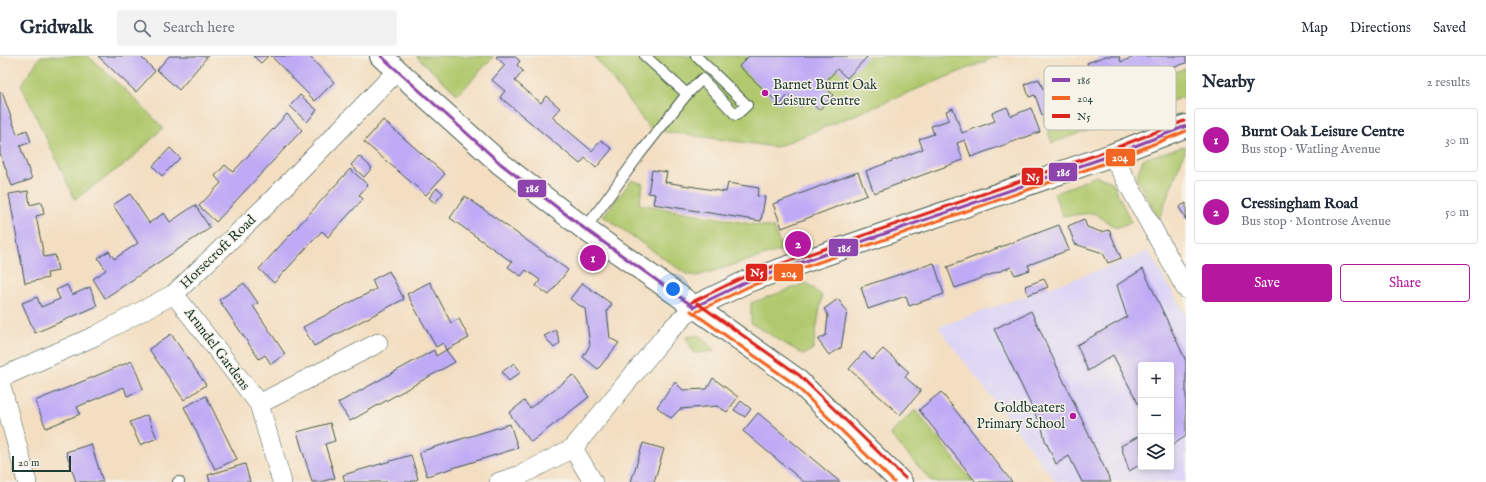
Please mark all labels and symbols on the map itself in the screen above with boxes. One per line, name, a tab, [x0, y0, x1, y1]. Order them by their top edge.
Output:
legend	[1044, 66, 1176, 130]
text: 186	[1077, 74, 1090, 88]
place label: Barnet Burnt Oak Leisure Centre	[773, 76, 878, 110]
marker: Barnet Burnt Oak Leisure Centre	[760, 88, 770, 98]
text: 204	[1077, 92, 1094, 106]
text: N5	[1077, 110, 1091, 124]
line badge: 204	[1105, 148, 1136, 167]
text: 204	[1112, 151, 1129, 165]
line badge: 186	[1048, 162, 1078, 182]
text: 186	[1056, 166, 1071, 180]
line badge: N5	[1021, 167, 1044, 186]
text: N5	[1025, 171, 1040, 185]
line badge: 186	[517, 179, 547, 198]
text: 186	[525, 182, 540, 196]
street label: Horsecroft Road	[176, 211, 260, 293]
pin: 2	[785, 229, 811, 259]
line badge: 186	[828, 238, 859, 257]
text: 186	[837, 242, 852, 256]
pin: 1	[580, 243, 606, 273]
line badge: N5	[745, 263, 768, 282]
line badge: 204	[773, 263, 804, 282]
text: N5	[749, 266, 764, 280]
text: 204	[781, 267, 798, 281]
your location	[663, 279, 683, 299]
street label: Arundel Gardens	[180, 303, 254, 394]
place label: Goldbeaters Primary School	[977, 399, 1065, 433]
marker: Goldbeaters Primary School	[1068, 411, 1078, 421]
scale bar	[12, 454, 71, 473]

